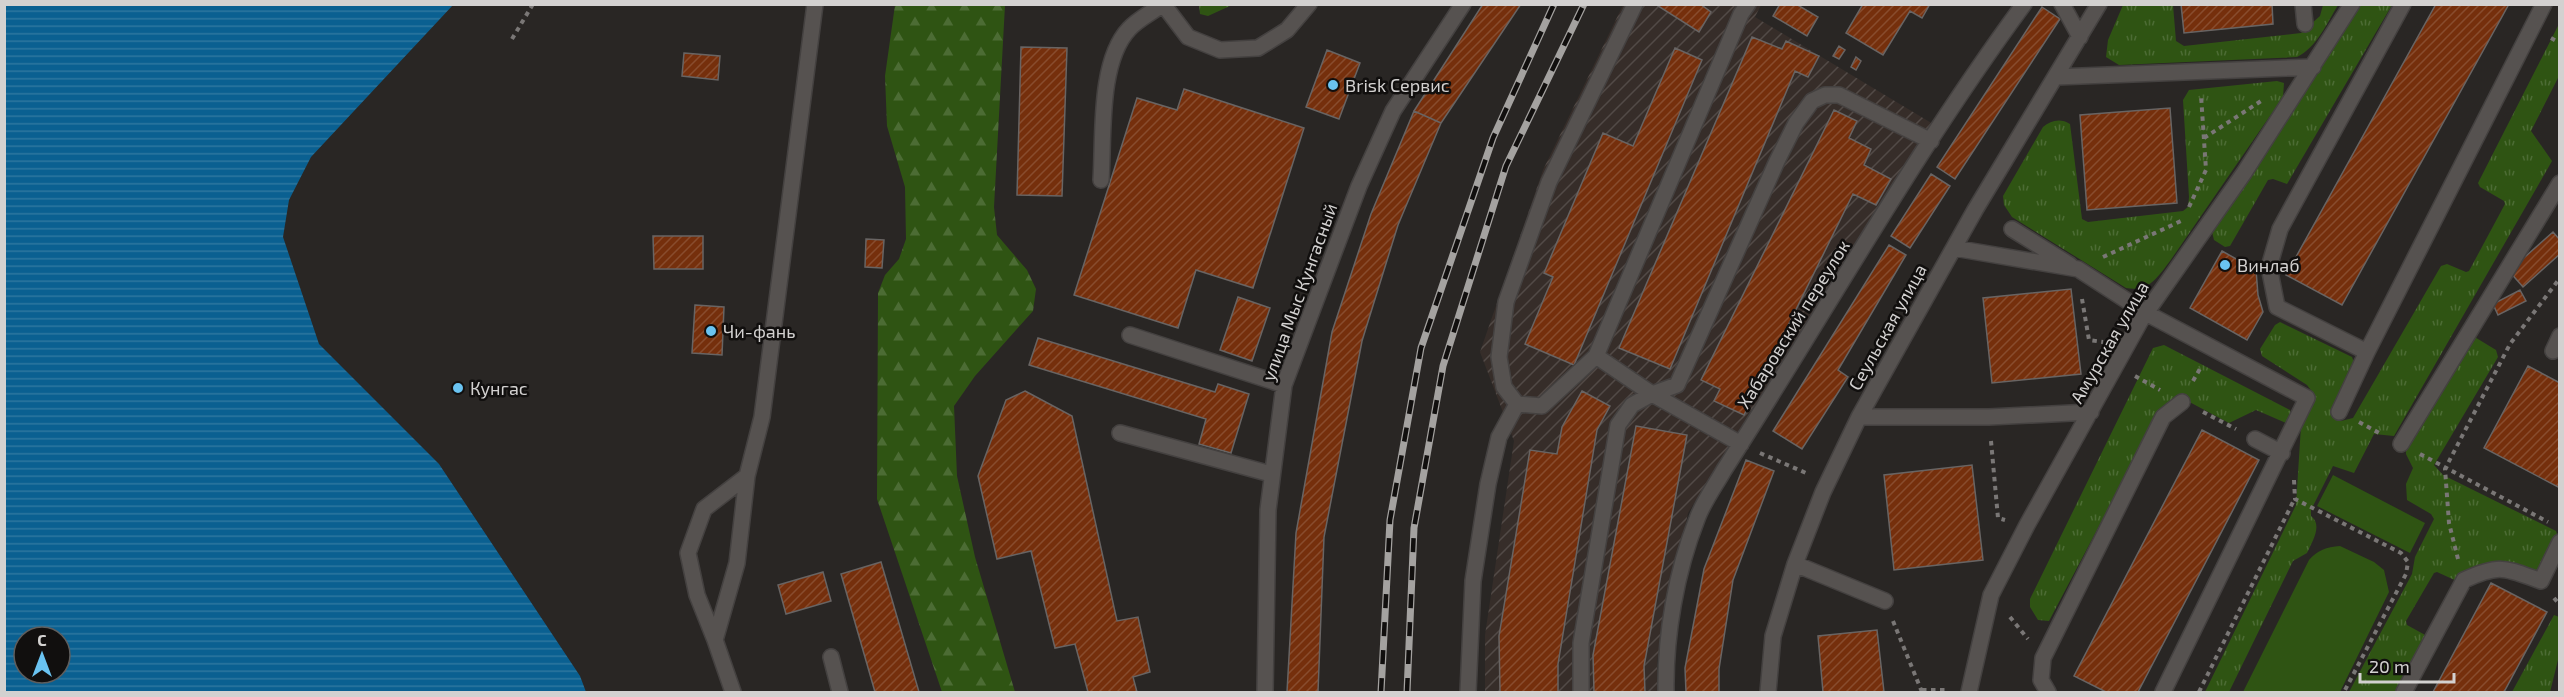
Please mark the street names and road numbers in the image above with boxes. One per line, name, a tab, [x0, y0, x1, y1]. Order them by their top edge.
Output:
street label: улица Мыс Кунгасный	[1257, 200, 1341, 384]
street label: Хабаровский переулок	[1732, 235, 1854, 412]
street label: Сеульская улица	[1843, 260, 1931, 394]
street label: Амурская улица	[2065, 277, 2153, 407]

